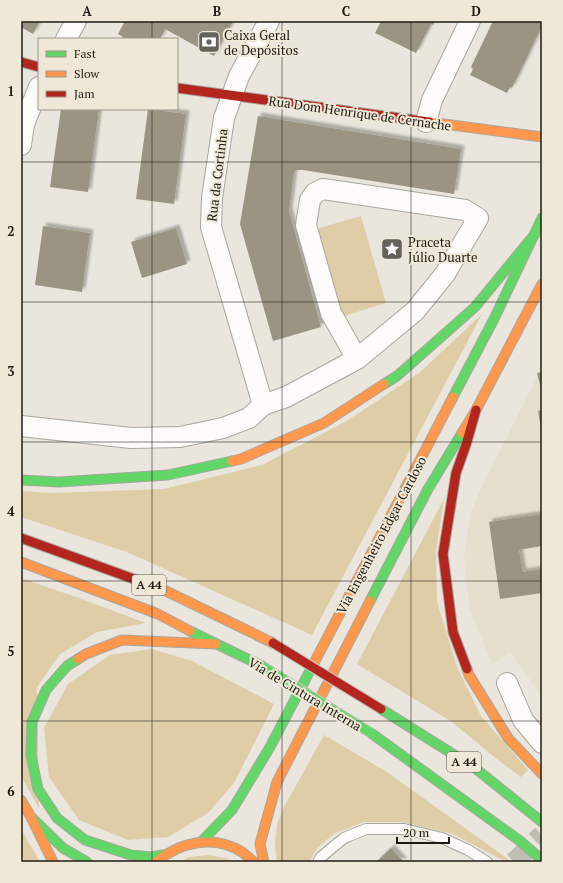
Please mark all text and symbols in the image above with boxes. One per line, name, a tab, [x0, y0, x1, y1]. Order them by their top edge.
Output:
text: A	[82, 2, 92, 20]
text: B	[213, 2, 221, 20]
text: C	[342, 2, 350, 20]
text: D	[471, 2, 481, 20]
place label: Caixa Geral de Depósitos	[224, 26, 298, 59]
bank icon: Caixa Geral de Depósitos	[196, 29, 222, 55]
legend	[38, 38, 178, 110]
text: Fast	[74, 46, 97, 61]
text: Slow	[74, 66, 100, 81]
text: 1	[7, 82, 15, 100]
text: Jam	[74, 86, 95, 101]
street label: Rua Dom Henrique de Cernache	[268, 91, 452, 135]
street label: Rua da Cortinha	[202, 127, 232, 222]
text: 2	[7, 222, 15, 240]
place label: Praceta Júlio Duarte	[408, 233, 478, 266]
place icon: Praceta Júlio Duarte	[379, 236, 405, 262]
text: 3	[7, 362, 15, 380]
street label: Via Engenheiro Edgar Cardoso	[332, 453, 430, 617]
text: 4	[7, 502, 15, 520]
road number: A 44	[132, 575, 166, 595]
text: 5	[7, 642, 15, 660]
street label: Via de Cintura Interna	[245, 653, 365, 735]
road number: A 44	[447, 752, 481, 772]
text: 6	[7, 782, 15, 800]
scale bar	[397, 819, 449, 845]
text: 20 m	[403, 825, 430, 840]

